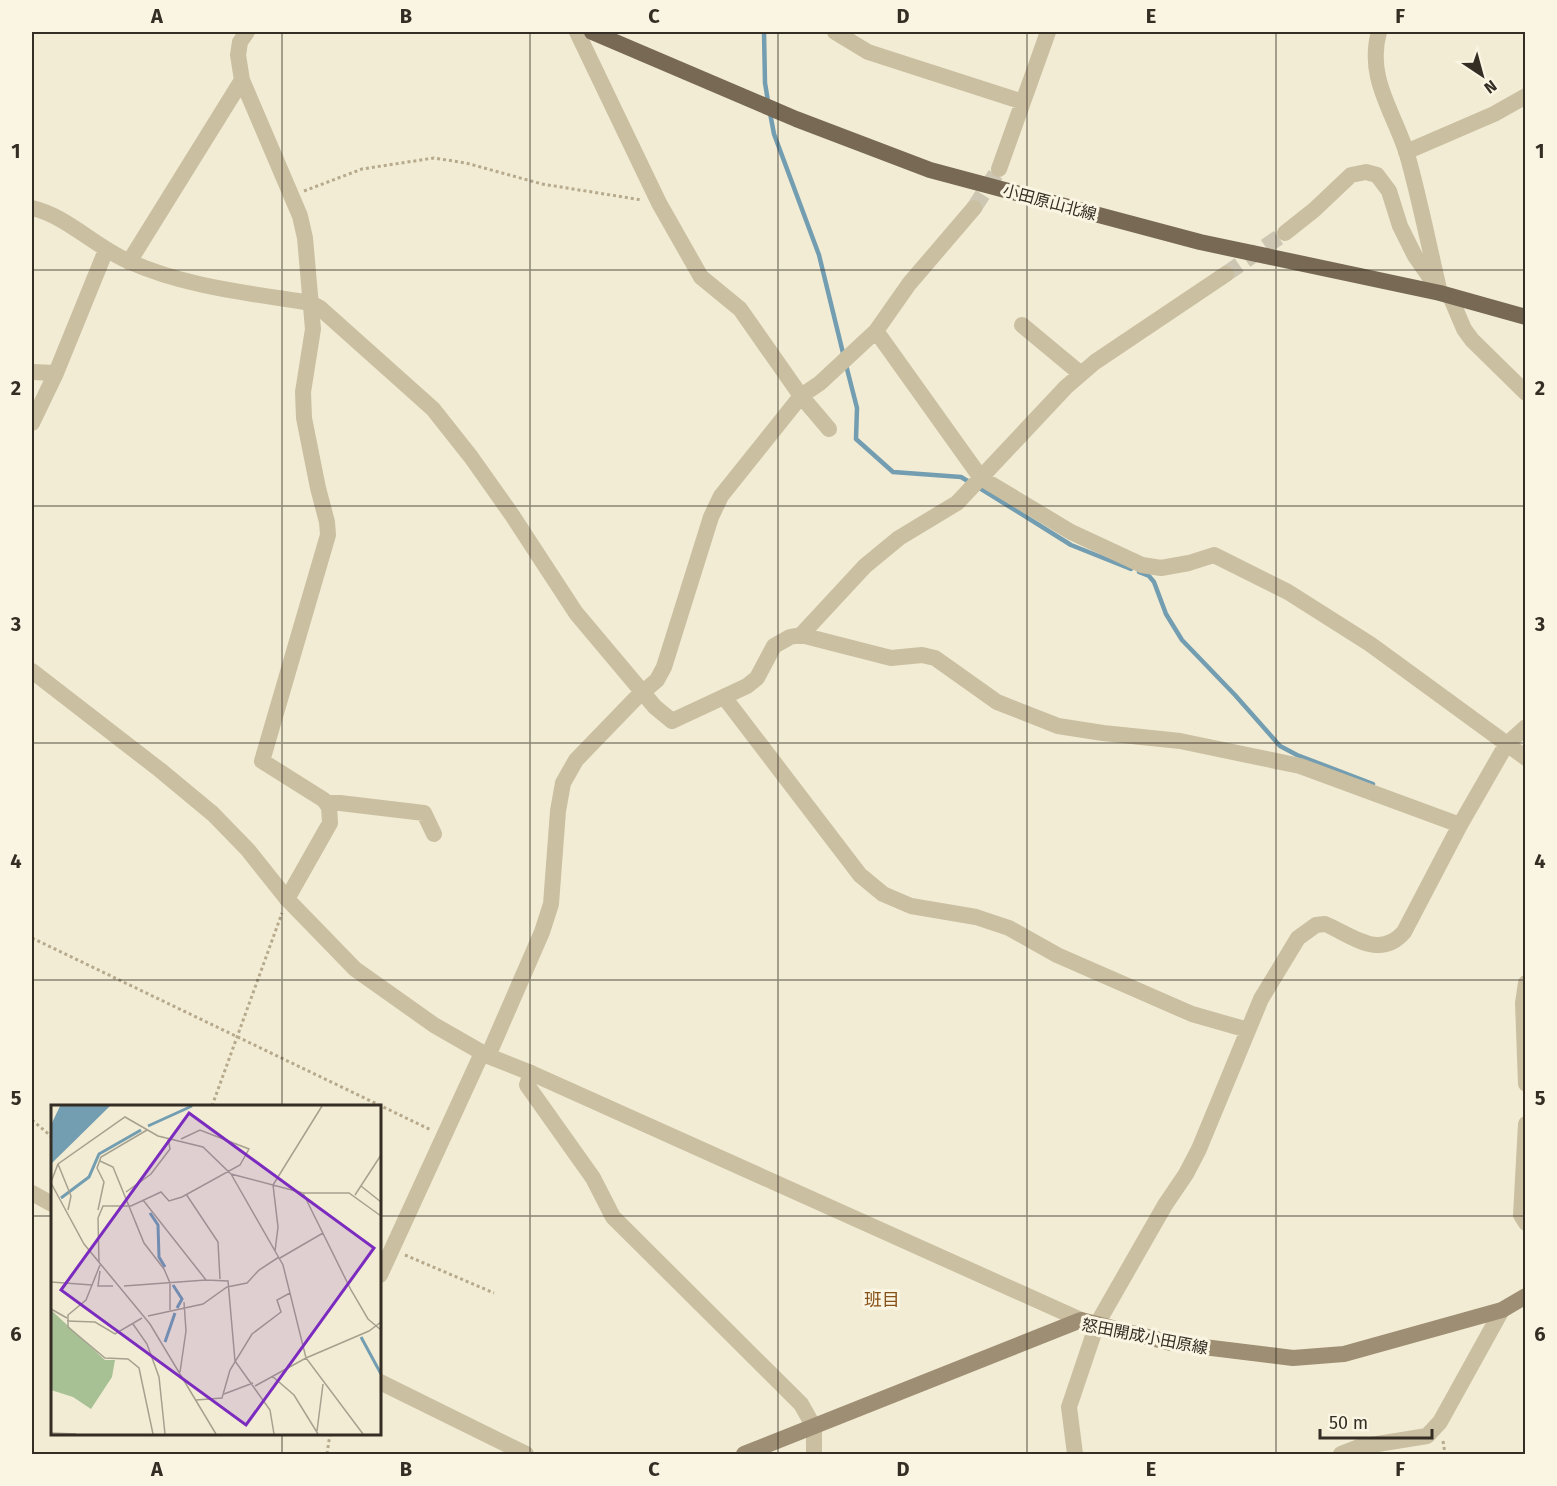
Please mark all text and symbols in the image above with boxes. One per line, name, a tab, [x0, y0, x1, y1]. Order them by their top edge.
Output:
text: A	[150, 4, 164, 28]
text: B	[400, 4, 412, 28]
text: C	[648, 4, 660, 28]
text: D	[896, 4, 910, 28]
text: E	[1146, 4, 1156, 28]
text: F	[1395, 4, 1405, 28]
north arrow	[1452, 45, 1512, 105]
text: N	[1481, 76, 1500, 98]
text: 1	[11, 139, 21, 163]
text: 1	[1535, 139, 1545, 163]
street label: 小田原山北線	[1001, 181, 1099, 224]
text: 2	[11, 376, 21, 400]
text: 2	[1535, 376, 1545, 400]
text: 3	[10, 612, 21, 636]
text: 3	[1534, 612, 1545, 636]
text: 4	[10, 849, 22, 873]
text: 4	[1534, 849, 1546, 873]
text: 5	[11, 1086, 22, 1110]
text: 5	[1535, 1086, 1546, 1110]
inset map	[51, 1105, 381, 1435]
district label: 班目	[864, 1289, 900, 1311]
street label: 怒田開成小田原線	[1080, 1315, 1210, 1358]
text: 6	[10, 1322, 22, 1346]
text: 6	[1534, 1322, 1546, 1346]
scale bar	[1320, 1402, 1432, 1440]
text: 50 m	[1329, 1412, 1368, 1434]
text: A	[150, 1457, 164, 1481]
text: B	[400, 1457, 412, 1481]
text: C	[648, 1457, 660, 1481]
text: D	[896, 1457, 910, 1481]
text: E	[1146, 1457, 1156, 1481]
text: F	[1395, 1457, 1405, 1481]

